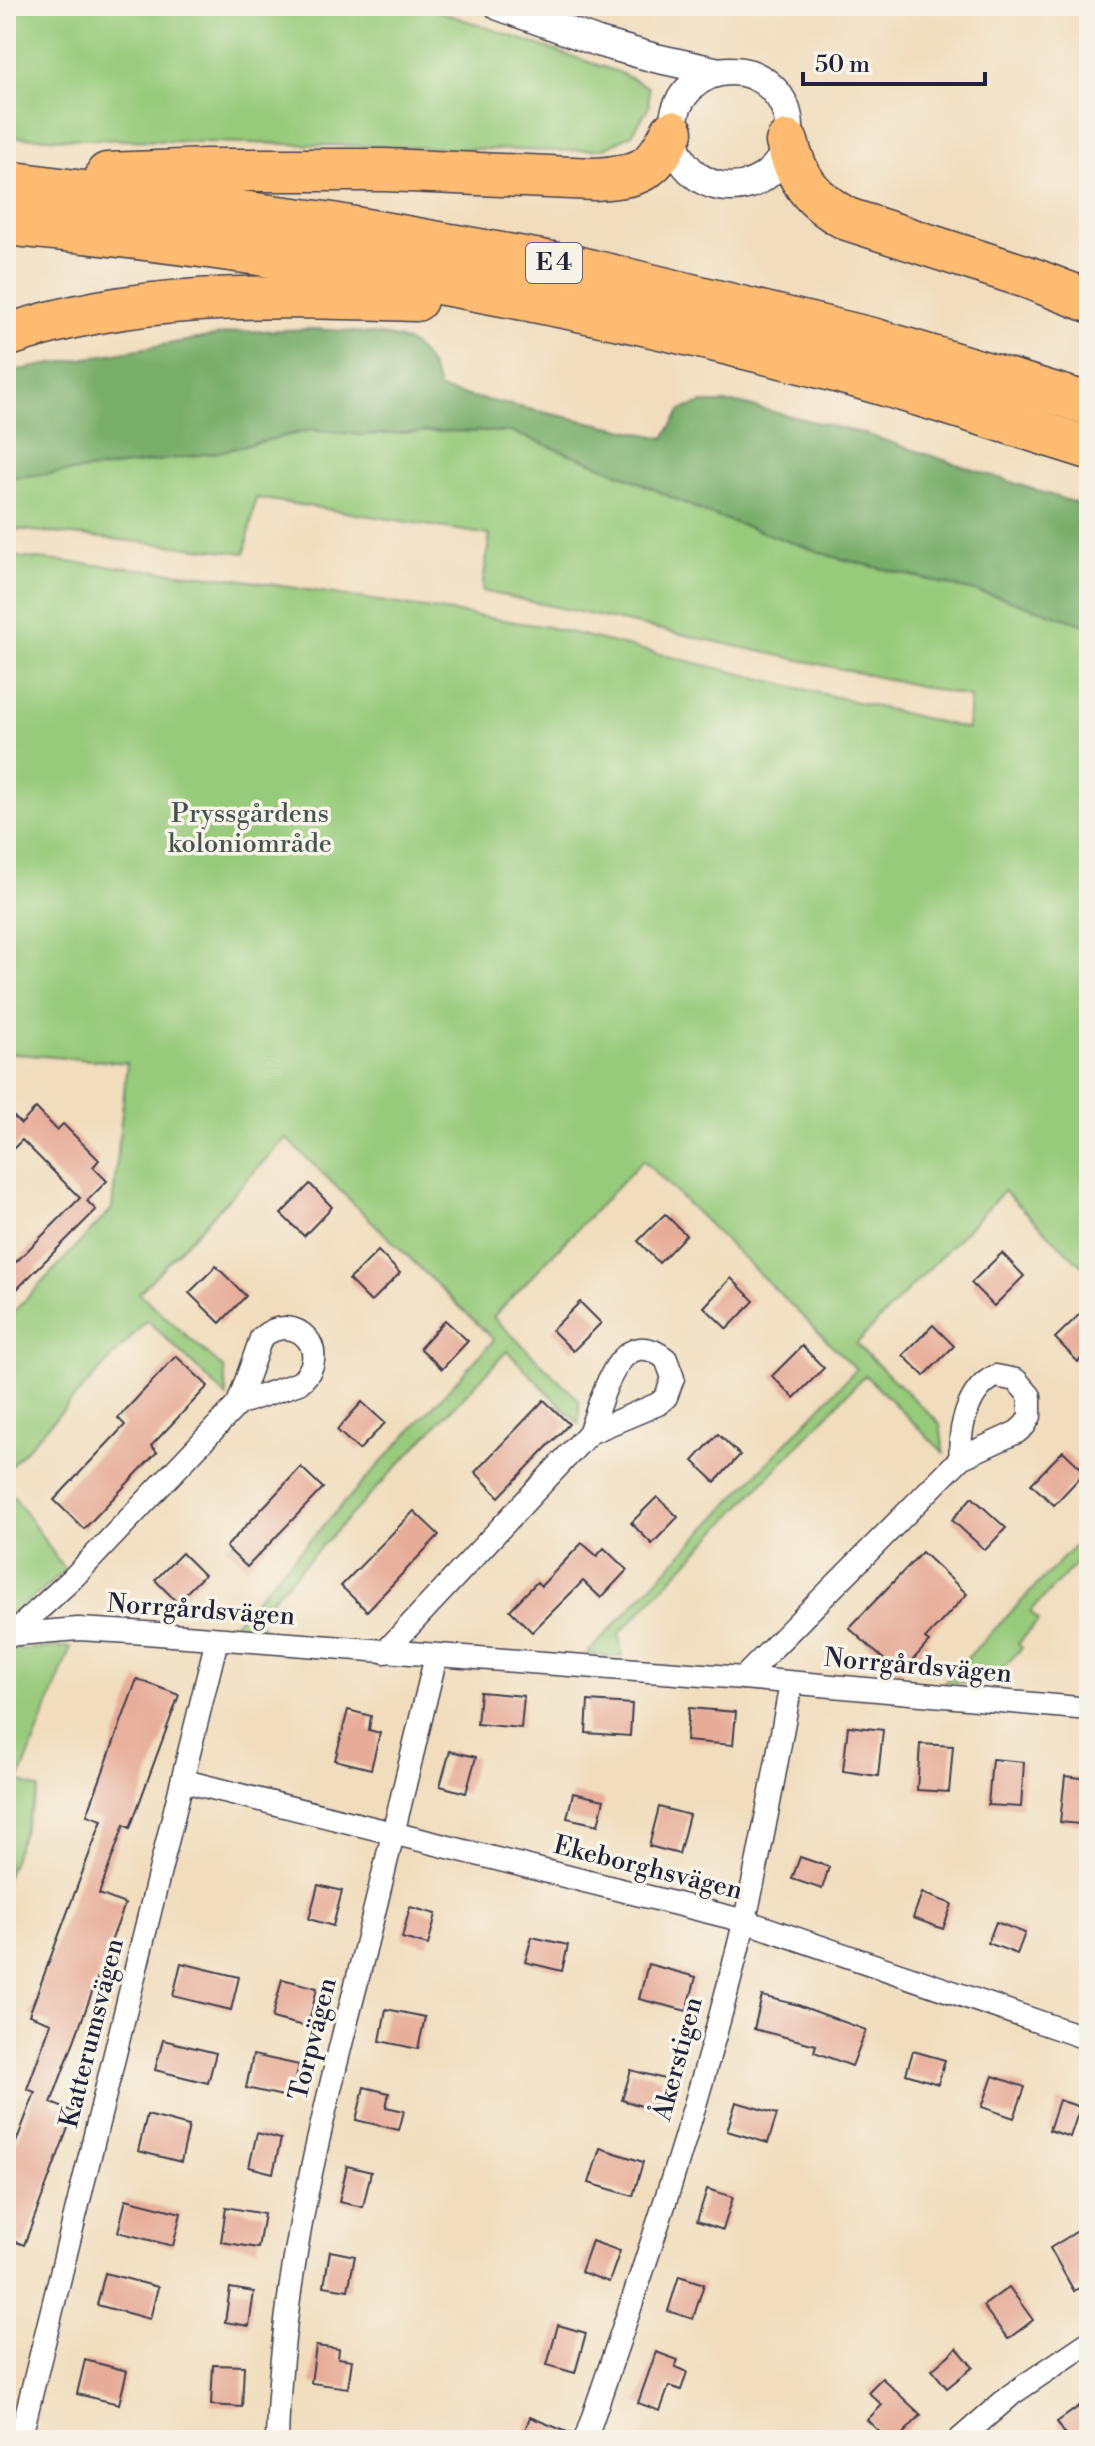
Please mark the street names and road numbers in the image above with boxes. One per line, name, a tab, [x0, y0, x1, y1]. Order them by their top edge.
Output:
road number: E 4	[526, 243, 582, 283]
street label: Norrgårdsvägen	[106, 1587, 296, 1633]
street label: Norrgårdsvägen	[823, 1642, 1013, 1690]
street label: Ekeborghsvägen	[550, 1829, 746, 1907]
street label: Katterumsvägen	[53, 1935, 131, 2131]
street label: Torpvägen	[282, 1974, 344, 2104]
street label: Åkerstigen	[645, 1993, 710, 2125]

